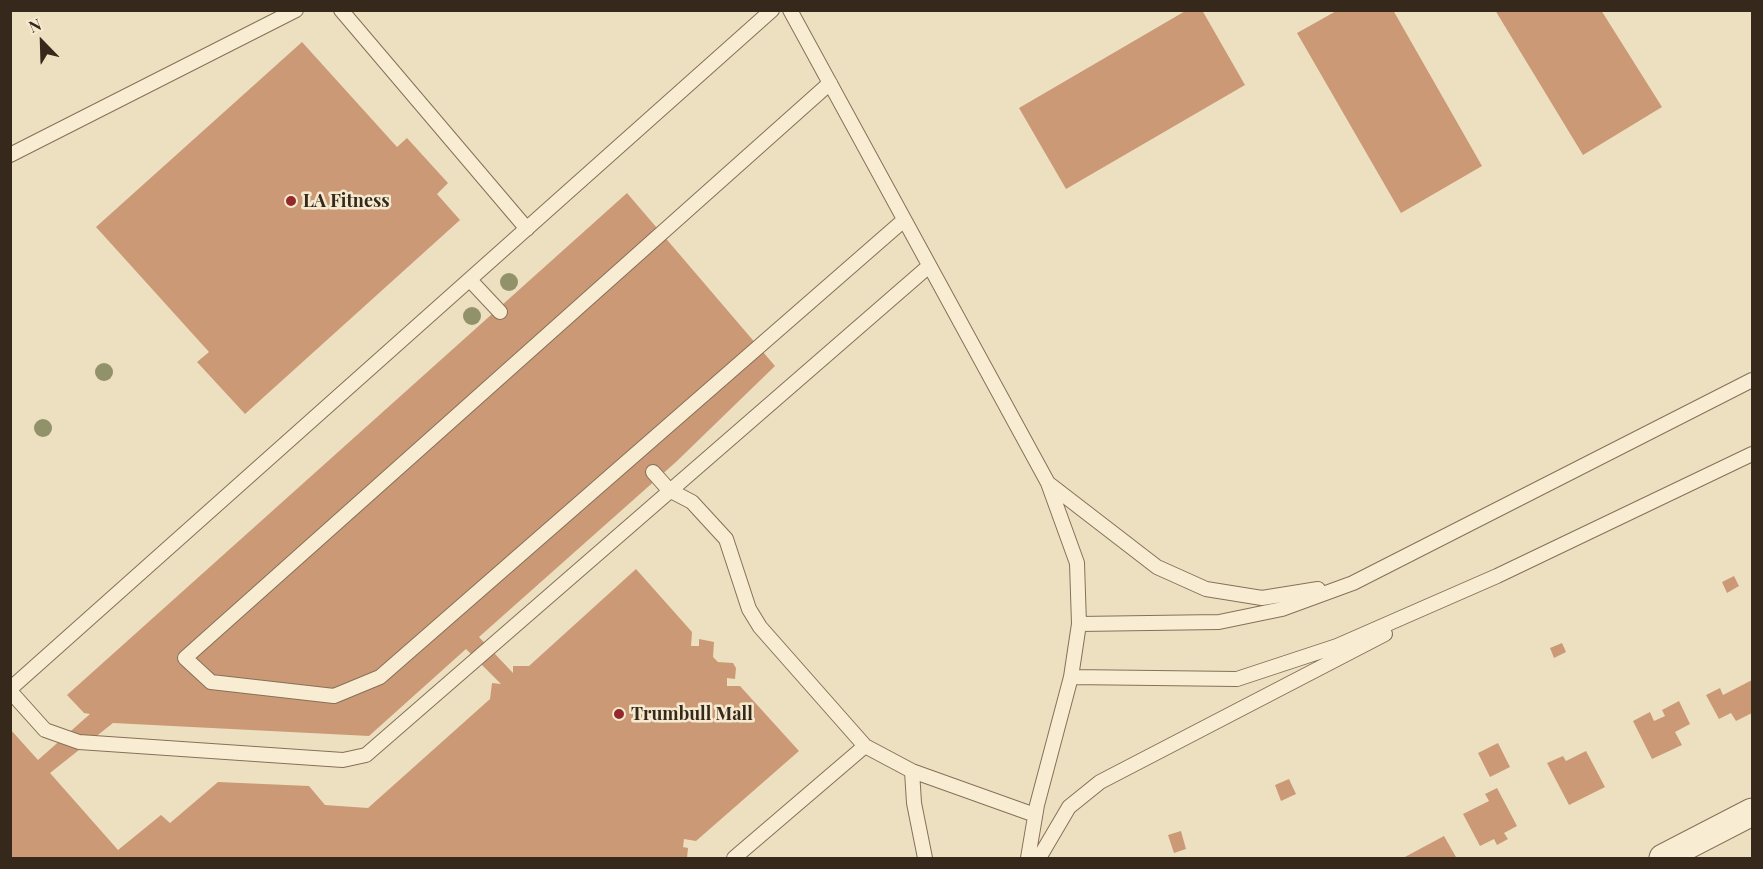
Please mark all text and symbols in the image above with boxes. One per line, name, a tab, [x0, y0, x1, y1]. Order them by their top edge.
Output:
north arrow	[12, 12, 72, 72]
text: N	[25, 13, 44, 37]
place label: LA Fitness	[303, 190, 390, 212]
marker: LA Fitness	[284, 194, 298, 208]
place label: Trumbull Mall	[631, 703, 753, 725]
marker: Trumbull Mall	[612, 707, 626, 721]

